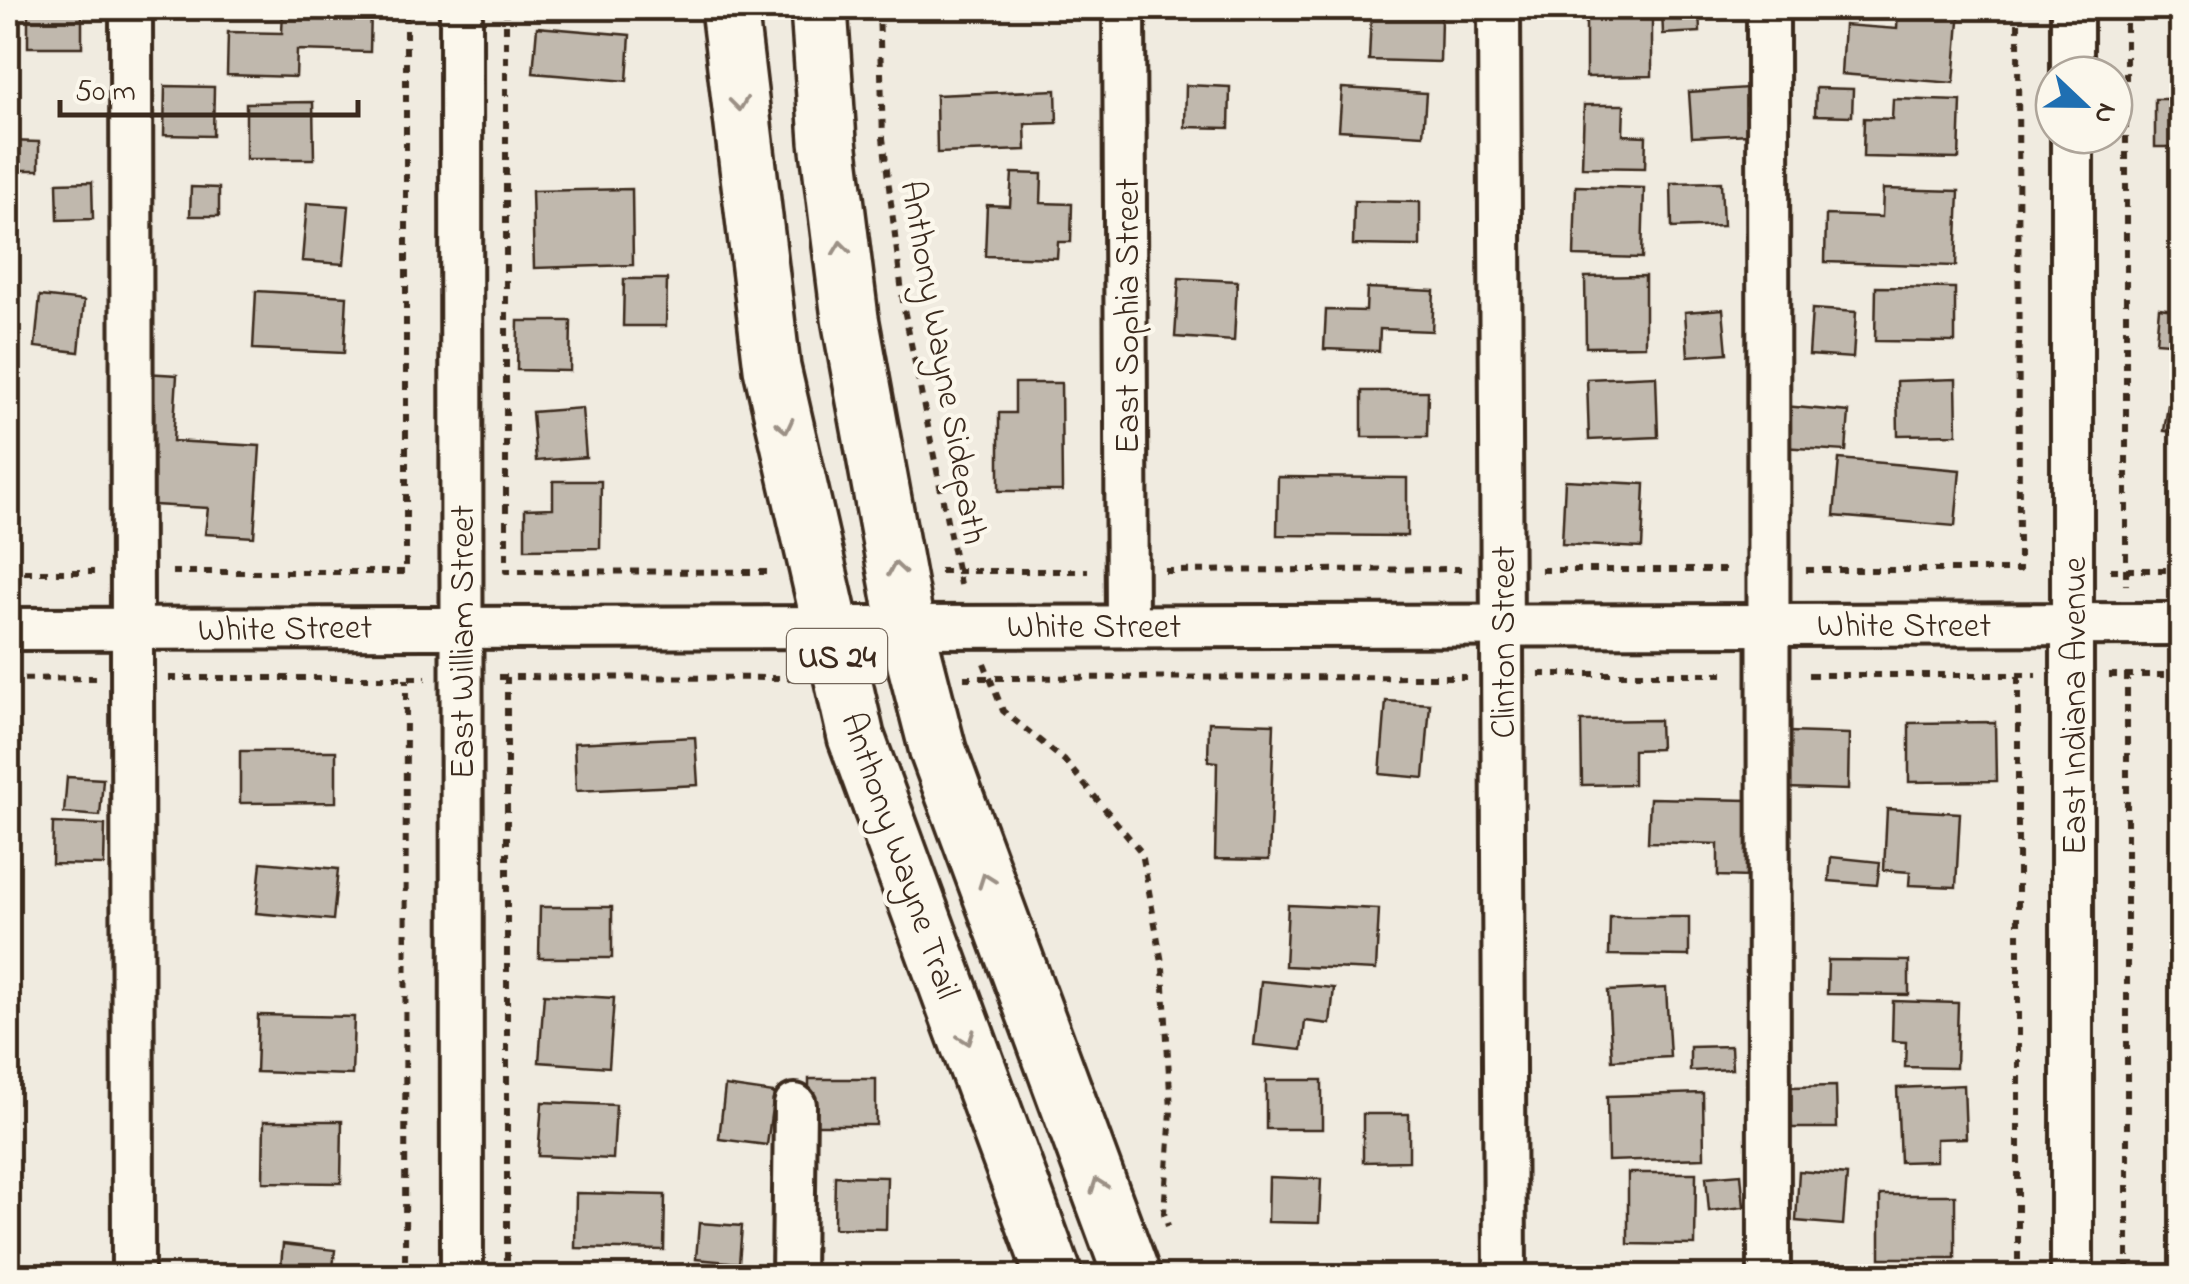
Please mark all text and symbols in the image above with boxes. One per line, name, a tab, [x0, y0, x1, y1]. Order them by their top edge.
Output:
scale bar	[60, 55, 358, 117]
north arrow	[2034, 55, 2134, 155]
text: 50 m	[75, 71, 136, 115]
one-way arrow	[728, 97, 749, 113]
text: N	[2081, 97, 2126, 129]
street label: Anthony Wayne Sidepath	[884, 177, 999, 548]
street label: East Sophia Street	[1104, 178, 1155, 454]
one-way arrow	[832, 240, 853, 257]
one-way arrow	[773, 417, 794, 434]
street label: East William Street	[439, 504, 490, 779]
street label: Clinton Street	[1480, 545, 1531, 738]
street label: East Indiana Avenue	[2051, 557, 2102, 855]
one-way arrow	[886, 560, 907, 577]
street label: White Street	[1817, 602, 1991, 653]
street label: White Street	[197, 603, 373, 658]
street label: White Street	[1007, 603, 1181, 654]
road number: US 24	[787, 629, 887, 683]
street label: Anthony Wayne Trail	[826, 706, 972, 1006]
one-way arrow	[977, 873, 997, 890]
one-way arrow	[955, 1029, 975, 1046]
one-way arrow	[1090, 1177, 1110, 1195]

